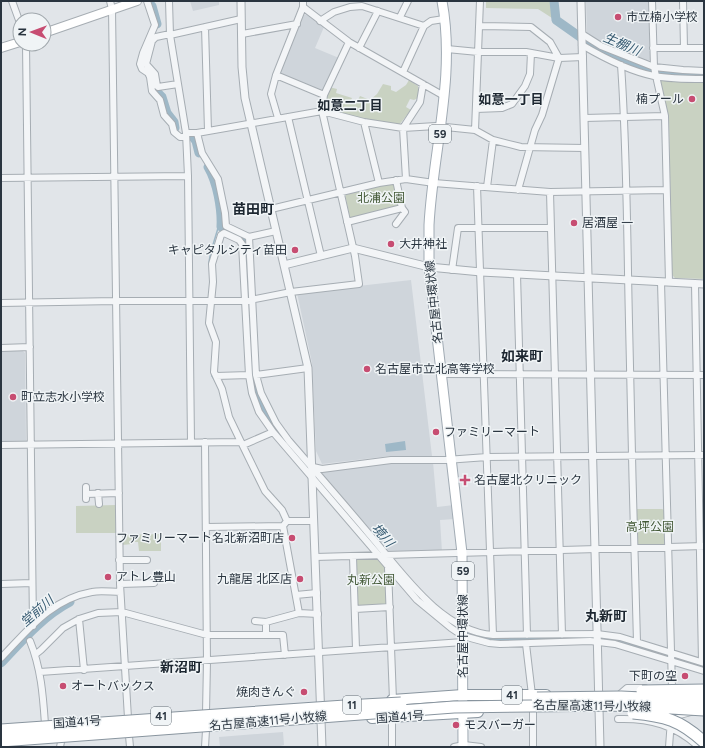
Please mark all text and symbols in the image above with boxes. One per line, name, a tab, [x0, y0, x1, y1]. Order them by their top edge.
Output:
place label: 市立楠小学校	[626, 10, 698, 24]
north arrow	[12, 12, 52, 52]
marker: 市立楠小学校	[613, 12, 623, 22]
text: N	[16, 27, 29, 36]
water label: 生棚川	[601, 29, 645, 59]
district label: 如意一丁目	[478, 92, 544, 107]
place label: 楠プール	[636, 92, 684, 106]
marker: 楠プール	[687, 94, 697, 104]
district label: 如意二丁目	[317, 98, 383, 113]
road number: 59	[429, 125, 451, 143]
park label: 北浦公園	[357, 191, 405, 205]
district label: 苗田町	[232, 201, 274, 218]
place label: 居酒屋 一	[582, 216, 633, 230]
marker: 居酒屋 一	[569, 218, 579, 228]
place label: 大井神社	[399, 237, 447, 251]
marker: 大井神社	[386, 239, 396, 249]
place label: キャピタルシティ苗田	[168, 243, 287, 257]
marker: キャピタルシティ苗田	[290, 245, 300, 255]
street label: 名古屋中環状線	[423, 259, 445, 345]
district label: 如来町	[501, 348, 543, 365]
place label: 名古屋市立北高等学校	[375, 362, 495, 376]
marker: 名古屋市立北高等学校	[362, 364, 372, 374]
place label: 町立志水小学校	[21, 390, 105, 404]
marker: 町立志水小学校	[8, 392, 18, 402]
place label: ファミリーマート	[444, 425, 540, 439]
marker: ファミリーマート	[431, 427, 441, 437]
place label: 名古屋北クリニック	[474, 473, 582, 487]
marker: 名古屋北クリニック	[459, 474, 471, 486]
water label: 境川	[369, 520, 398, 551]
park label: 高坪公園	[626, 520, 674, 534]
place label: ファミリーマート名北新沼町店	[116, 531, 284, 545]
marker: ファミリーマート名北新沼町店	[287, 533, 297, 543]
road number: 59	[452, 562, 474, 580]
place label: アトレ豊山	[116, 570, 176, 584]
marker: アトレ豊山	[103, 572, 113, 582]
place label: 九龍居 北区店	[217, 572, 292, 586]
park label: 丸新公園	[347, 573, 395, 587]
marker: 九龍居 北区店	[295, 574, 305, 584]
water label: 堂前川	[17, 591, 58, 629]
street label: 名古屋中環状線	[456, 594, 470, 678]
district label: 丸新町	[585, 608, 627, 625]
district label: 新沼町	[160, 659, 202, 676]
place label: 下町の空	[629, 669, 677, 683]
marker: 下町の空	[680, 671, 690, 681]
place label: オートバックス	[71, 679, 155, 693]
marker: オートバックス	[58, 681, 68, 691]
place label: 焼肉きんぐ	[236, 685, 296, 699]
road number: 41	[502, 686, 522, 704]
marker: 焼肉きんぐ	[299, 687, 309, 697]
road number: 11	[343, 696, 361, 714]
street label: 名古屋高速11号小牧線	[533, 698, 651, 714]
road number: 41	[151, 707, 171, 725]
street label: 国道41号	[375, 708, 425, 726]
street label: 名古屋高速11号小牧線	[209, 709, 327, 733]
street label: 国道41号	[52, 713, 102, 731]
place label: モスバーガー	[464, 718, 536, 732]
marker: モスバーガー	[451, 720, 461, 730]

